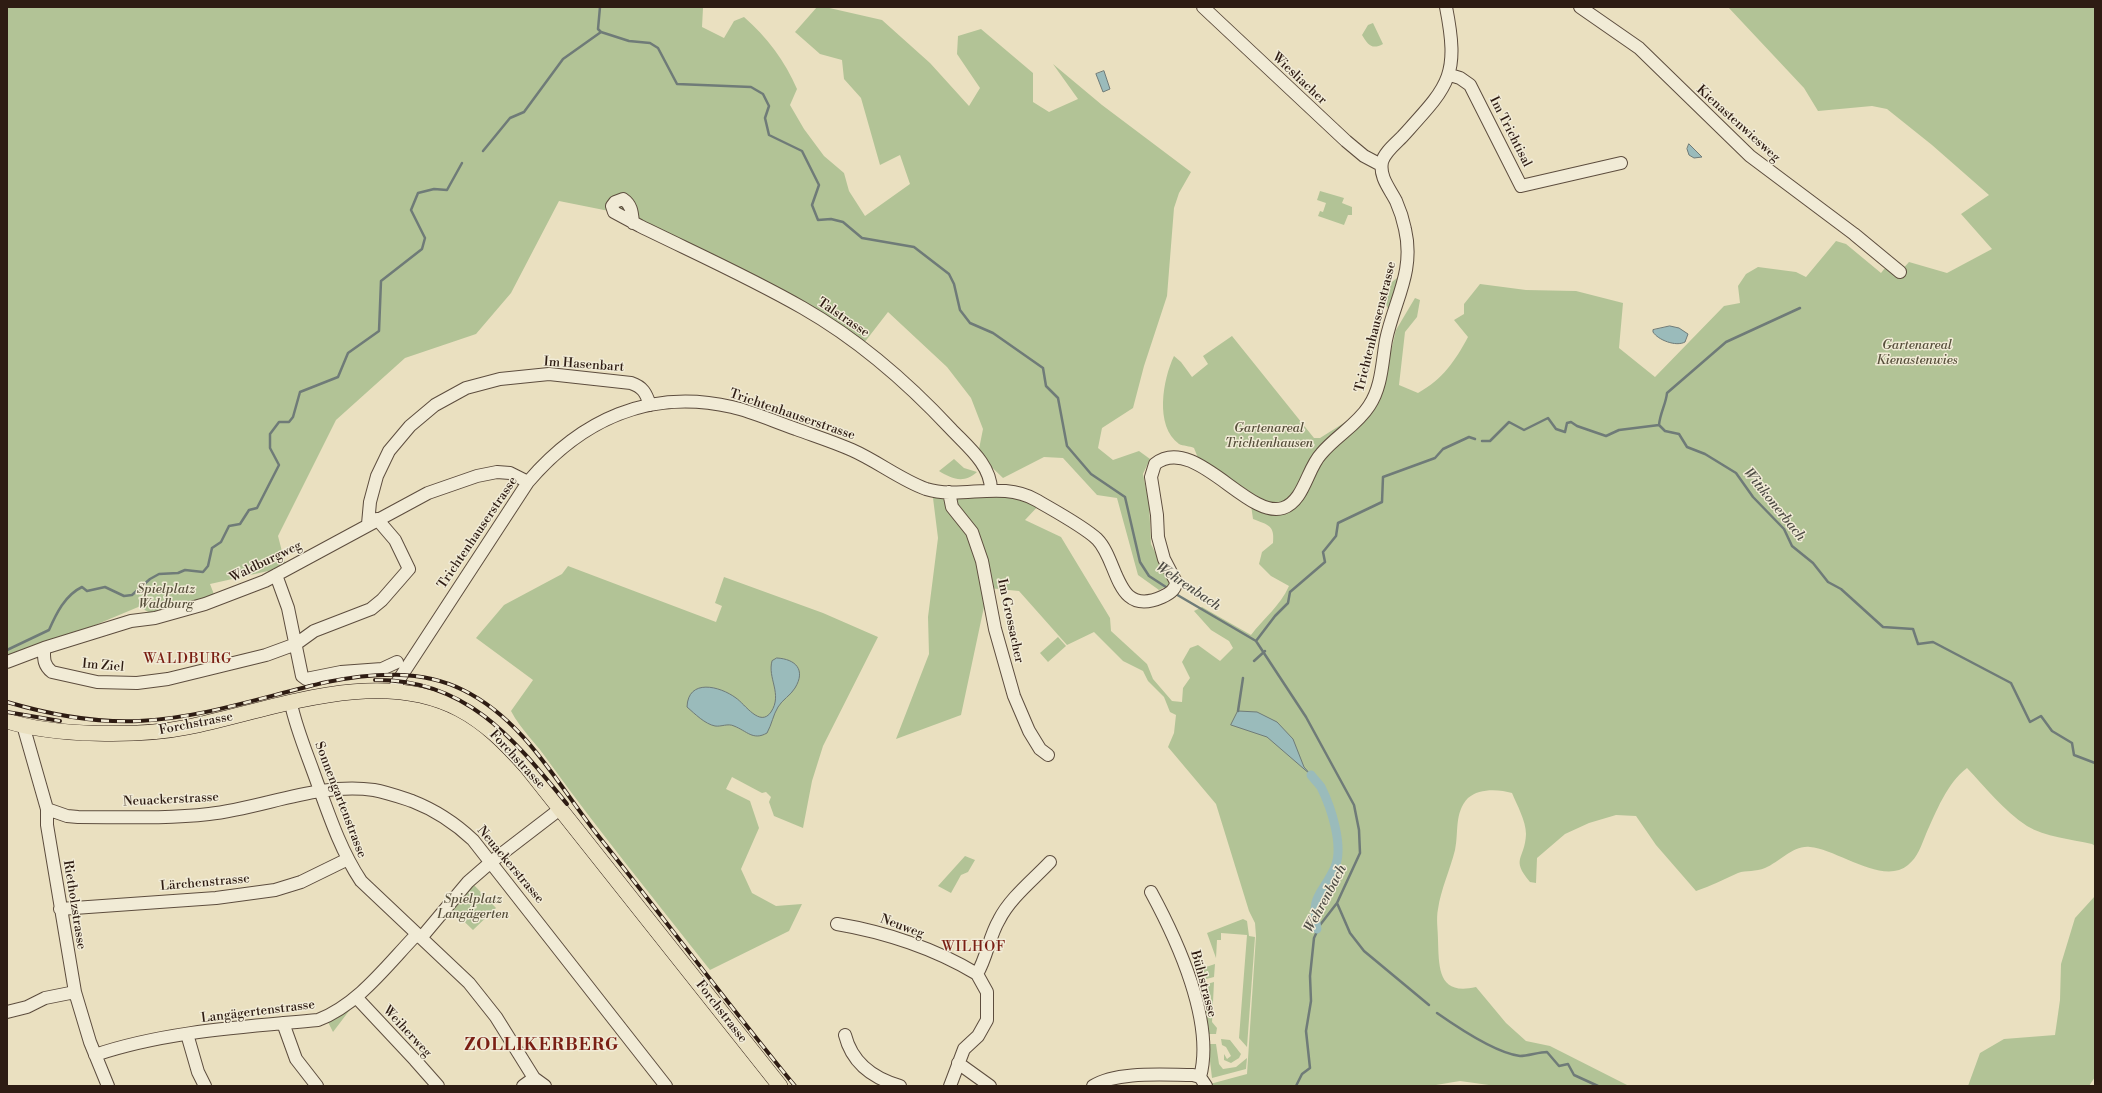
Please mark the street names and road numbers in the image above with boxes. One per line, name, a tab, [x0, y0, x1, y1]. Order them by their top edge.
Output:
street label: Wiesliacher	[1268, 50, 1330, 108]
street label: Kienastenwiesweg	[1693, 82, 1783, 166]
street label: Im Trichtisal	[1486, 94, 1534, 170]
street label: Trichtenhausenstrasse	[1352, 260, 1400, 394]
street label: Talstrasse	[814, 295, 872, 341]
street label: Im Hasenbart	[543, 354, 625, 376]
street label: Trichtenhauserstrasse	[727, 386, 857, 444]
street label: Trichtenhauserstrasse	[435, 474, 521, 592]
street label: Waldburgweg	[228, 538, 304, 586]
street label: Im Grossacher	[993, 577, 1027, 665]
street label: Im Ziel	[81, 656, 125, 676]
street label: Forchstrasse	[158, 709, 234, 739]
street label: Forchstrasse	[486, 727, 548, 793]
street label: Sonnengartenstrasse	[311, 740, 369, 860]
street label: Neuackerstrasse	[123, 790, 219, 810]
street label: Neuackerstrasse	[473, 823, 547, 907]
street label: Rietholzstrasse	[59, 859, 89, 951]
street label: Lärchenstrasse	[160, 871, 250, 895]
street label: Neuweg	[878, 912, 926, 942]
street label: Bühlstrasse	[1187, 949, 1219, 1019]
street label: Forchstrasse	[692, 978, 750, 1046]
street label: Langägertenstrasse	[200, 997, 316, 1027]
street label: Weiherweg	[379, 1003, 435, 1061]

